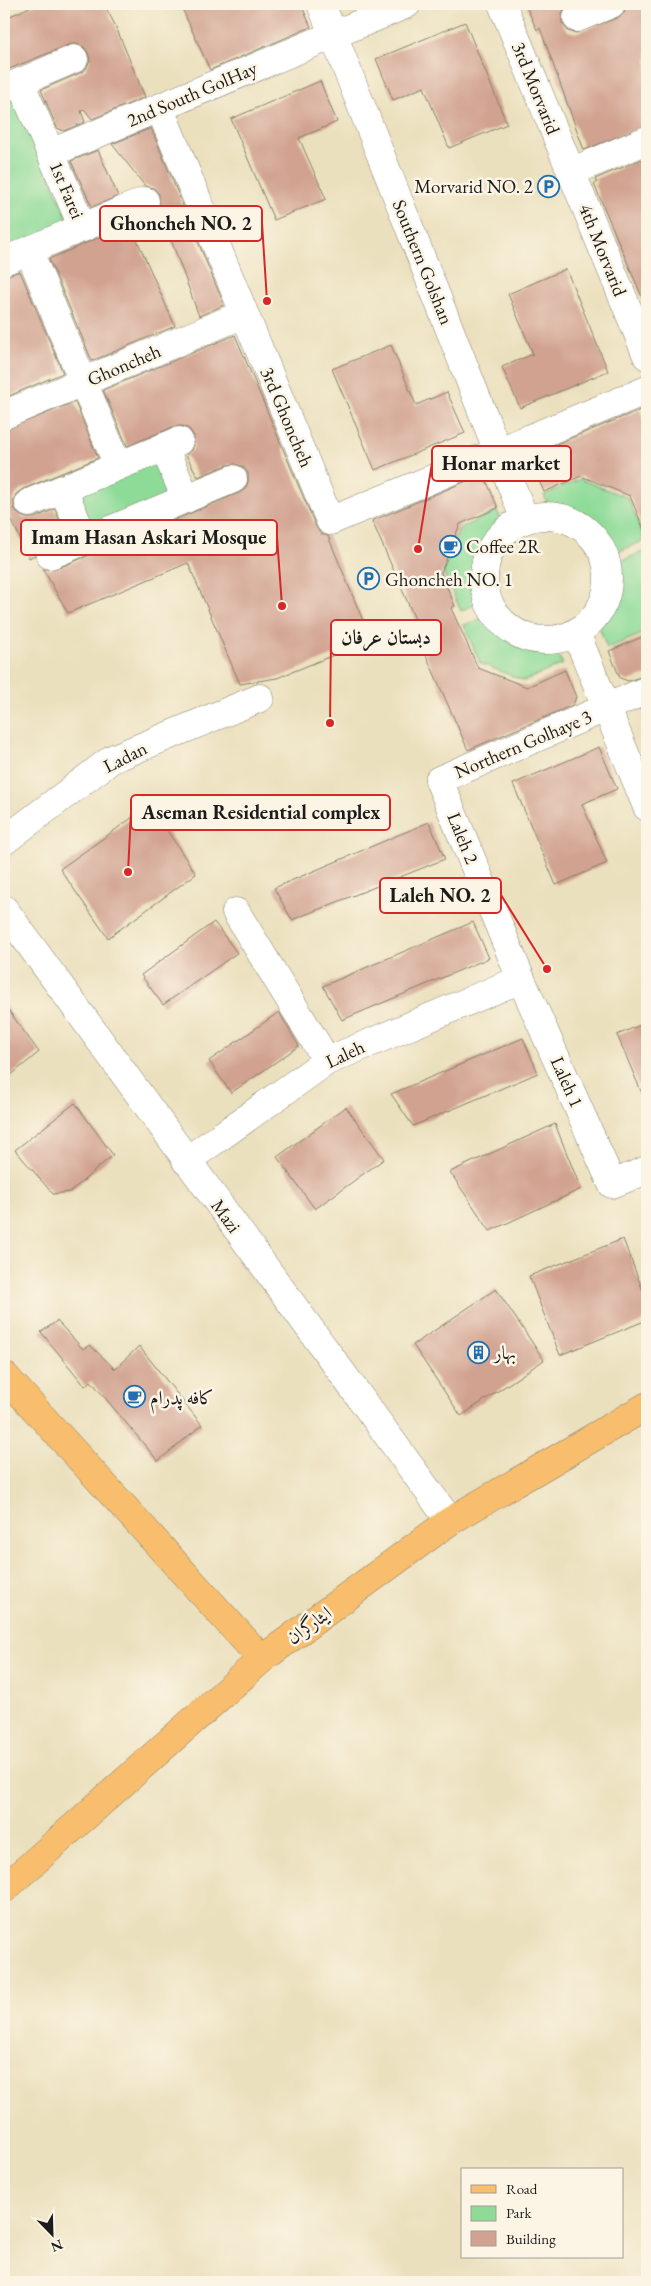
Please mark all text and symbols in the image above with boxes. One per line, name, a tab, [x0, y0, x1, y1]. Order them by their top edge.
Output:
street label: 3rd Morvarid	[506, 38, 566, 138]
street label: 2nd South GolHay	[123, 55, 261, 133]
street label: 1st Farei	[44, 157, 90, 223]
place label: Morvarid NO. 2	[414, 174, 533, 199]
parking icon: Morvarid NO. 2	[537, 174, 561, 198]
street label: Southern Golshan	[387, 196, 459, 328]
street label: 4th Morvarid	[573, 200, 633, 300]
callout: Ghoncheh NO. 2	[100, 206, 262, 241]
text: Ghoncheh NO. 2	[110, 210, 252, 236]
street label: Ghoncheh	[83, 338, 165, 392]
street label: 3rd Ghoncheh	[255, 363, 319, 471]
callout: Honar market	[432, 446, 571, 481]
text: Honar market	[442, 450, 561, 476]
callout: Imam Hasan Askari Mosque	[21, 520, 277, 555]
text: Imam Hasan Askari Mosque	[31, 524, 267, 550]
cafe icon: Coffee 2R	[438, 534, 462, 558]
place label: Coffee 2R	[466, 534, 541, 559]
parking icon: Ghoncheh NO. 1	[357, 567, 381, 591]
place label: Ghoncheh NO. 1	[385, 567, 513, 592]
callout: دبستان عرفان	[331, 620, 441, 655]
text: دبستان عرفان	[341, 624, 431, 652]
street label: Northern Golhaye 3	[450, 704, 596, 784]
street label: Ladan	[99, 735, 151, 779]
callout: Aseman Residential complex	[131, 795, 390, 830]
text: Aseman Residential complex	[141, 799, 380, 825]
street label: Laleh 2	[441, 809, 485, 867]
callout: Laleh NO. 2	[380, 878, 501, 913]
text: Laleh NO. 2	[389, 882, 491, 908]
street label: Laleh	[321, 1034, 369, 1074]
street label: Laleh 1	[545, 1053, 589, 1111]
street label: Mazi	[205, 1194, 247, 1238]
building icon: بهار	[466, 1340, 490, 1364]
place label: بهار	[492, 1340, 516, 1365]
cafe icon: کافه پدرام	[122, 1385, 146, 1409]
place label: کافه پدرام	[150, 1385, 214, 1414]
street label: ایثارگران	[281, 1600, 337, 1650]
legend	[461, 2168, 624, 2258]
text: Road	[506, 2179, 538, 2198]
text: Park	[506, 2203, 533, 2222]
north arrow	[28, 2208, 78, 2258]
text: Building	[506, 2229, 556, 2248]
text: N	[48, 2235, 66, 2257]

